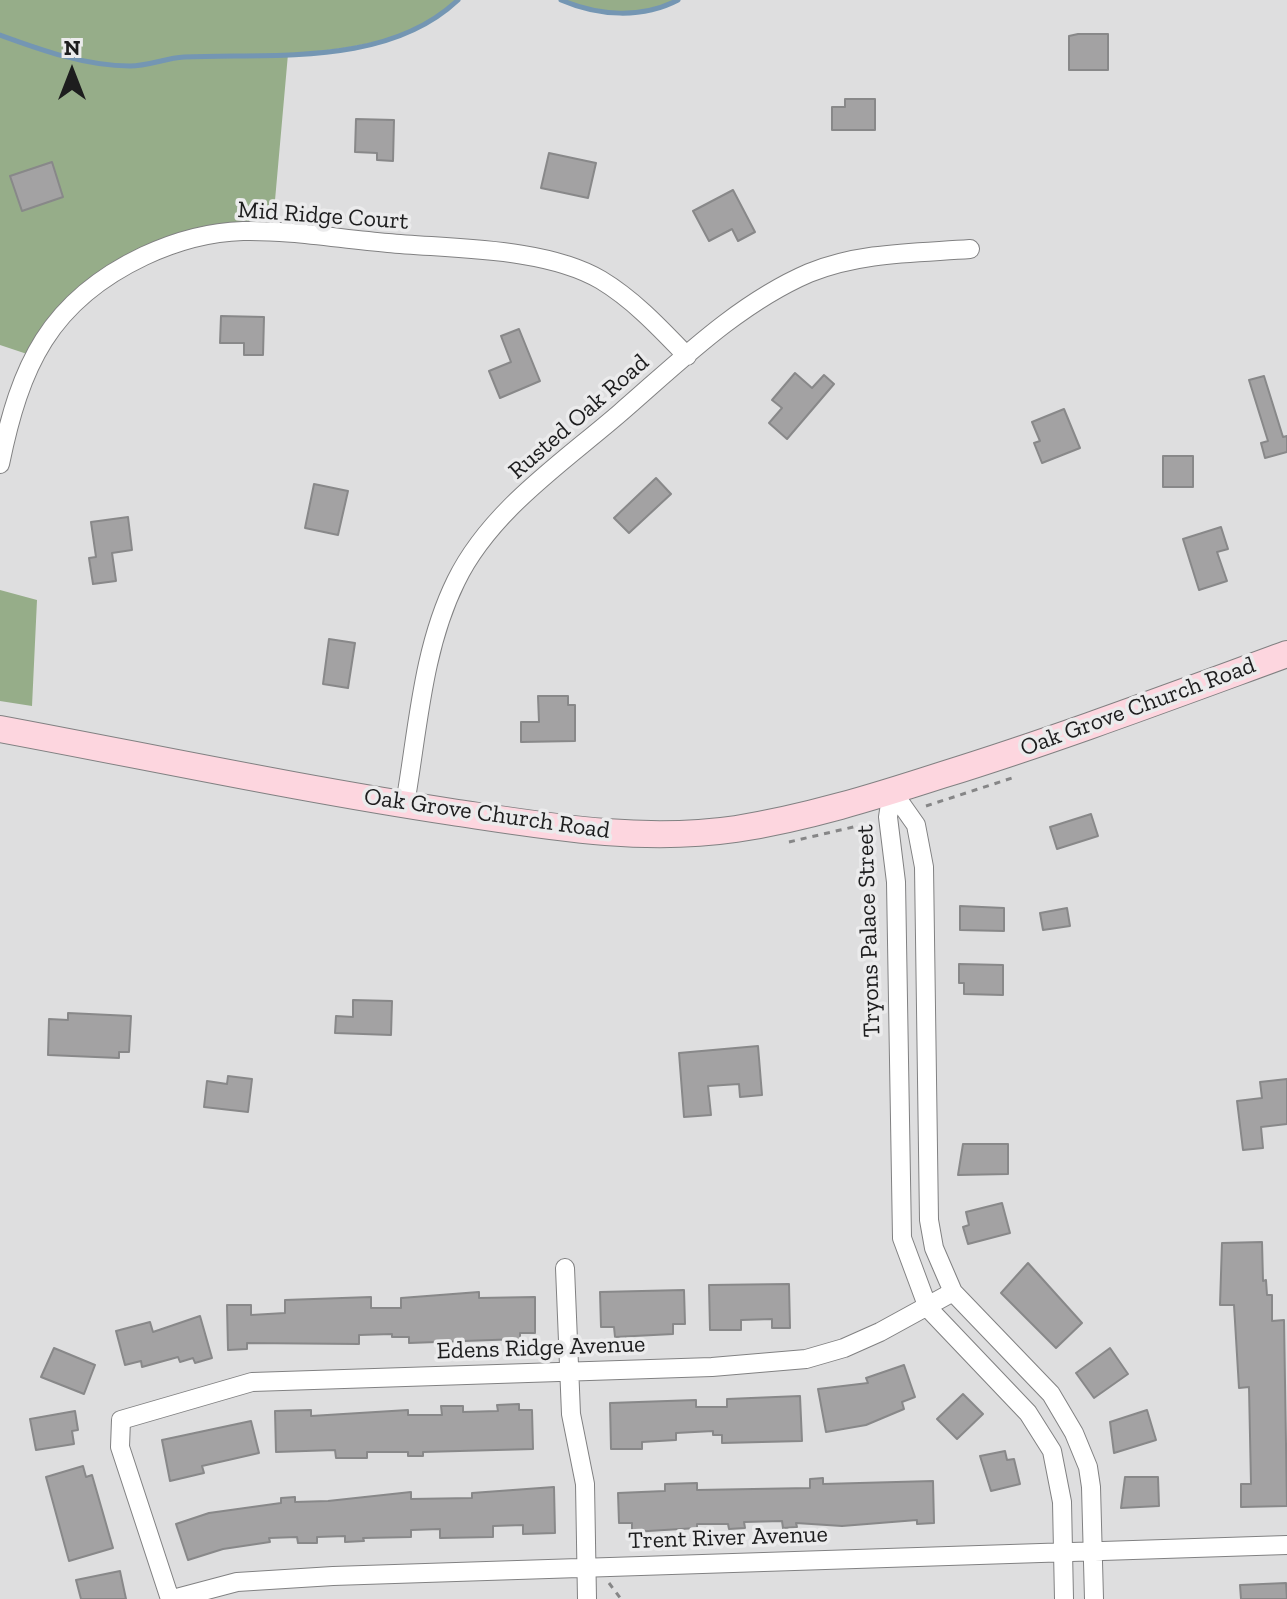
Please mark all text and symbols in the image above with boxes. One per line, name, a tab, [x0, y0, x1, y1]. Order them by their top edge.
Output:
north arrow	[32, 32, 112, 112]
text: N	[64, 34, 80, 61]
street label: Mid Ridge Court	[237, 196, 409, 236]
street label: Rusted Oak Road	[503, 348, 655, 486]
street label: Oak Grove Church Road	[1017, 651, 1259, 763]
street label: Oak Grove Church Road	[362, 782, 612, 846]
street label: Tryons Palace Street	[851, 824, 887, 1038]
street label: Edens Ridge Avenue	[436, 1330, 646, 1366]
street label: Trent River Avenue	[628, 1520, 828, 1556]

